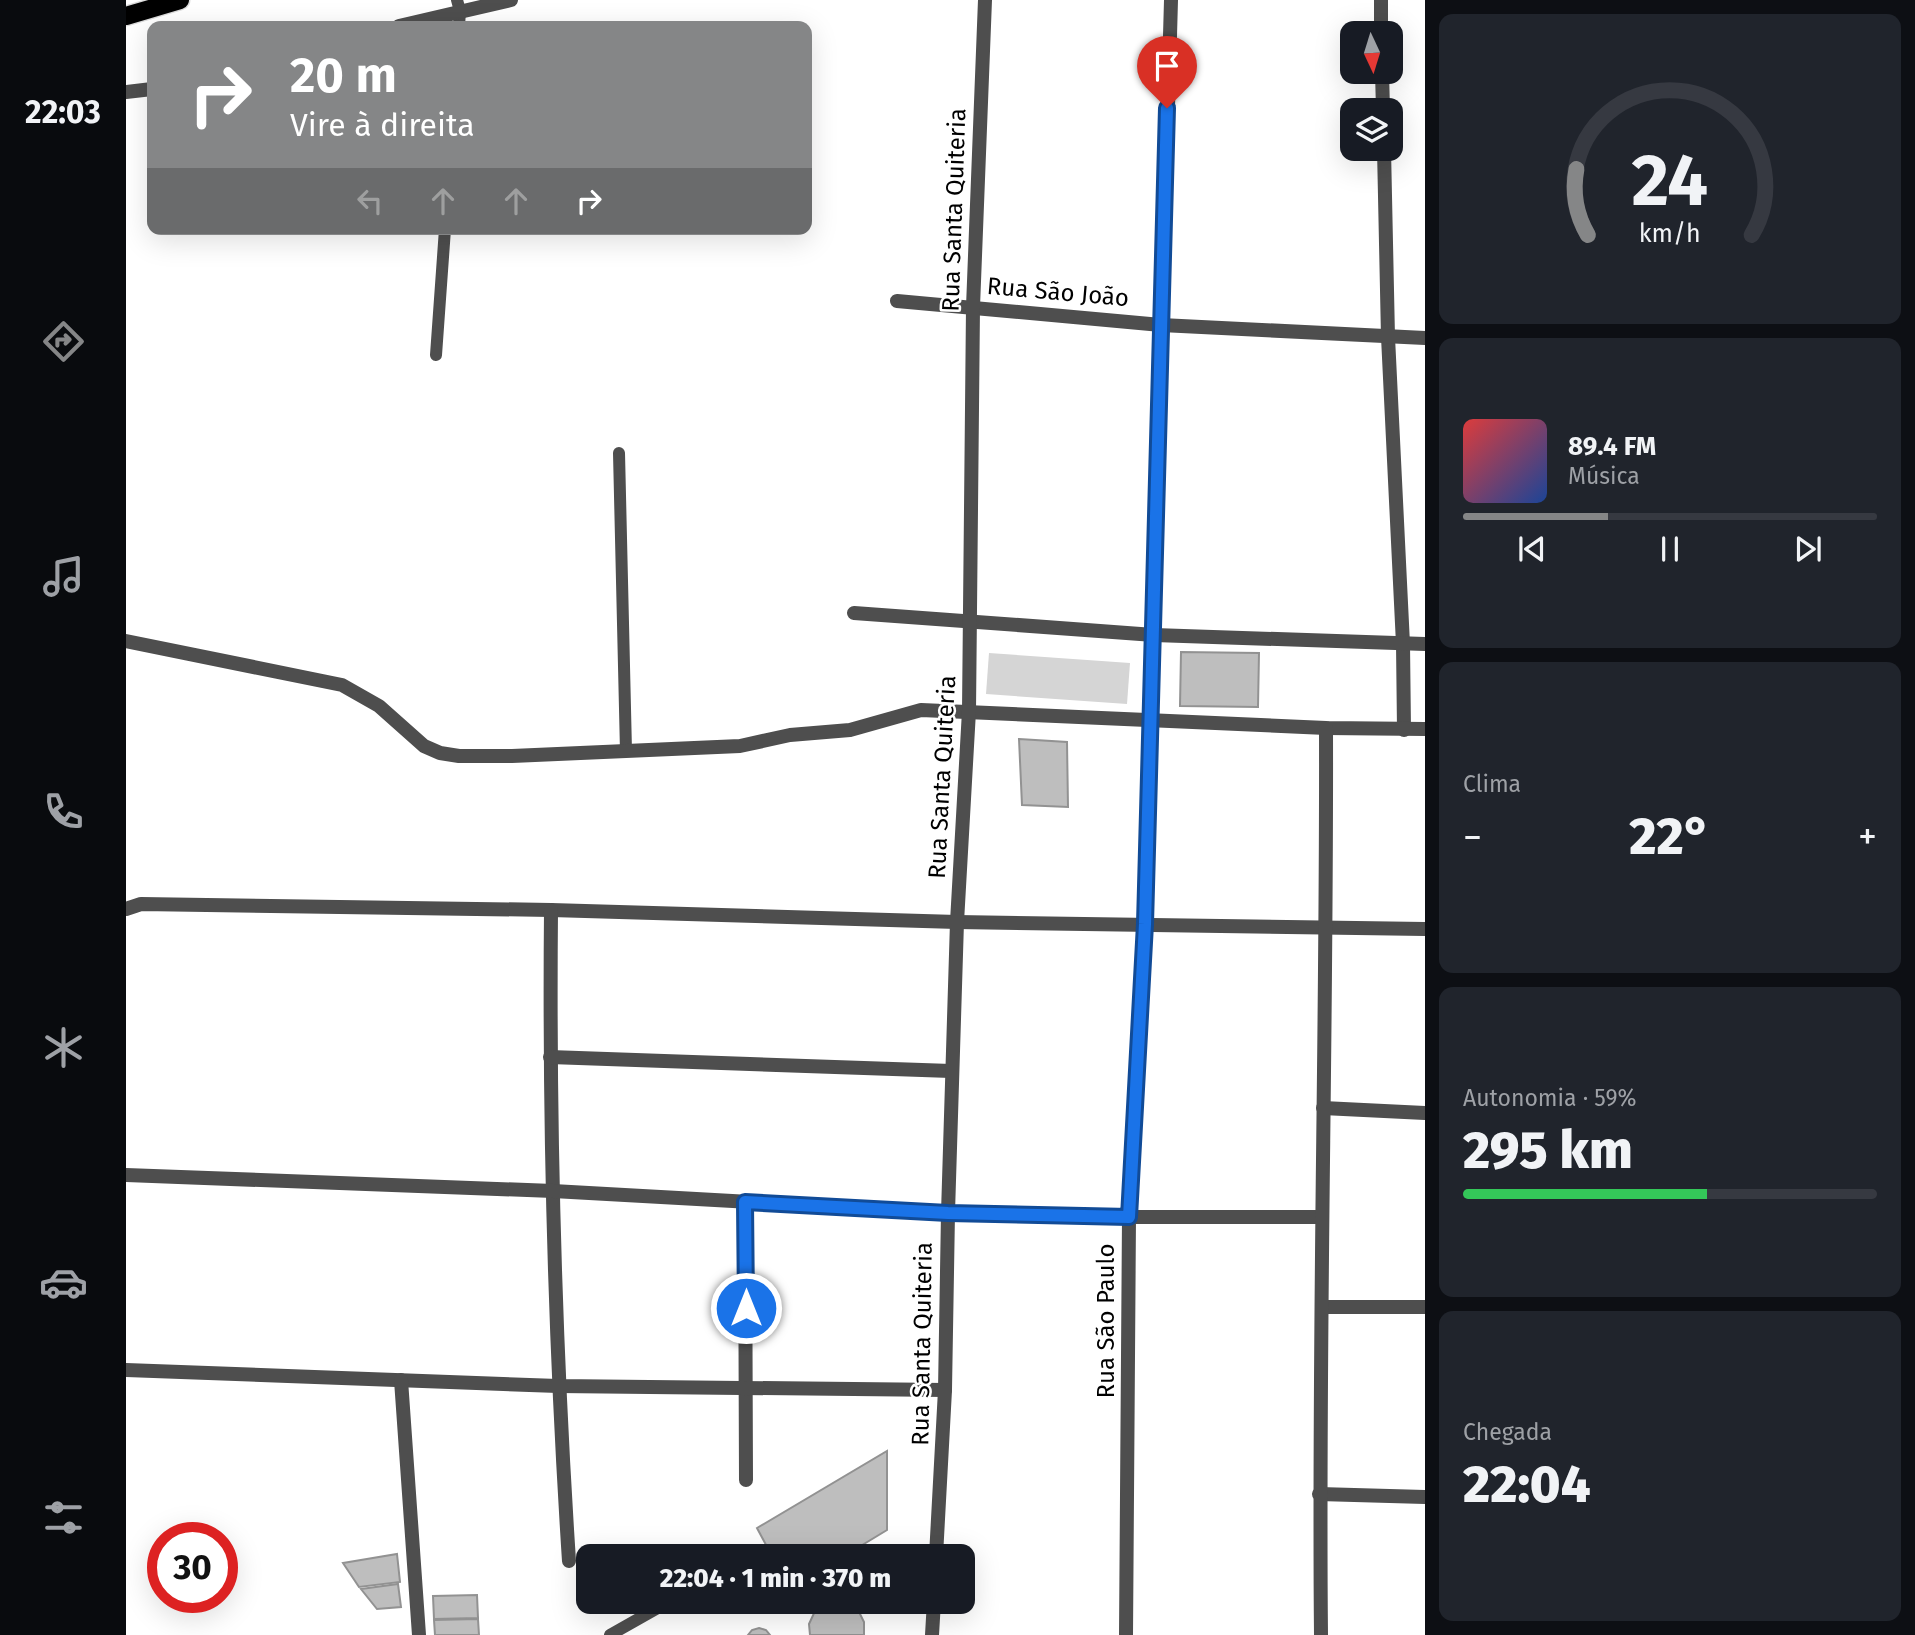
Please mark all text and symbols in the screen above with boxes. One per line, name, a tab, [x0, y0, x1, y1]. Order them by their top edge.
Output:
north arrow	[1340, 21, 1404, 84]
map controls	[1340, 21, 1403, 161]
pin	[1137, 36, 1197, 108]
text: 20 m	[290, 46, 397, 105]
icon: arrive	[1148, 47, 1186, 85]
icon: right	[175, 49, 266, 140]
text: 22:03	[25, 93, 101, 131]
button: layers	[1340, 98, 1403, 161]
text: Vire à direita	[290, 106, 475, 144]
street label: Rua Santa Quiteria	[936, 108, 972, 312]
text: 24	[1632, 137, 1708, 224]
icon: left	[351, 182, 389, 220]
icon: ahead	[424, 182, 462, 220]
icon: ahead	[497, 182, 535, 220]
icon: right	[570, 182, 608, 220]
text: km/h	[1639, 219, 1701, 249]
street label: Rua São João	[986, 272, 1130, 312]
icon: directions	[39, 317, 88, 366]
text: 89.4 FM	[1568, 431, 1656, 462]
text: Música	[1568, 462, 1640, 490]
icon: previous	[1513, 530, 1551, 568]
icon: pause	[1651, 530, 1689, 568]
icon: next	[1789, 530, 1827, 568]
icon: music	[39, 552, 88, 601]
street label: Rua Santa Quiteria	[923, 675, 961, 879]
text: Clima	[1463, 770, 1521, 798]
icon: phone	[39, 787, 88, 836]
text: 22°	[1629, 805, 1711, 868]
text: −	[1463, 814, 1482, 860]
text: +	[1858, 814, 1877, 860]
icon: climate	[39, 1023, 88, 1072]
text: Autonomia · 59%	[1463, 1084, 1637, 1112]
text: 295 km	[1463, 1119, 1633, 1182]
street label: Rua Santa Quiteria	[906, 1242, 938, 1446]
street label: Rua São Paulo	[1092, 1244, 1120, 1399]
icon: car	[39, 1258, 88, 1307]
position arrow	[709, 1271, 783, 1345]
text: Chegada	[1463, 1418, 1552, 1446]
text: 22:04	[1463, 1453, 1591, 1516]
icon: filters	[39, 1493, 88, 1542]
speed limit sign: 30	[147, 1522, 238, 1613]
text: 22:04 · 1 min · 370 m	[660, 1563, 891, 1594]

